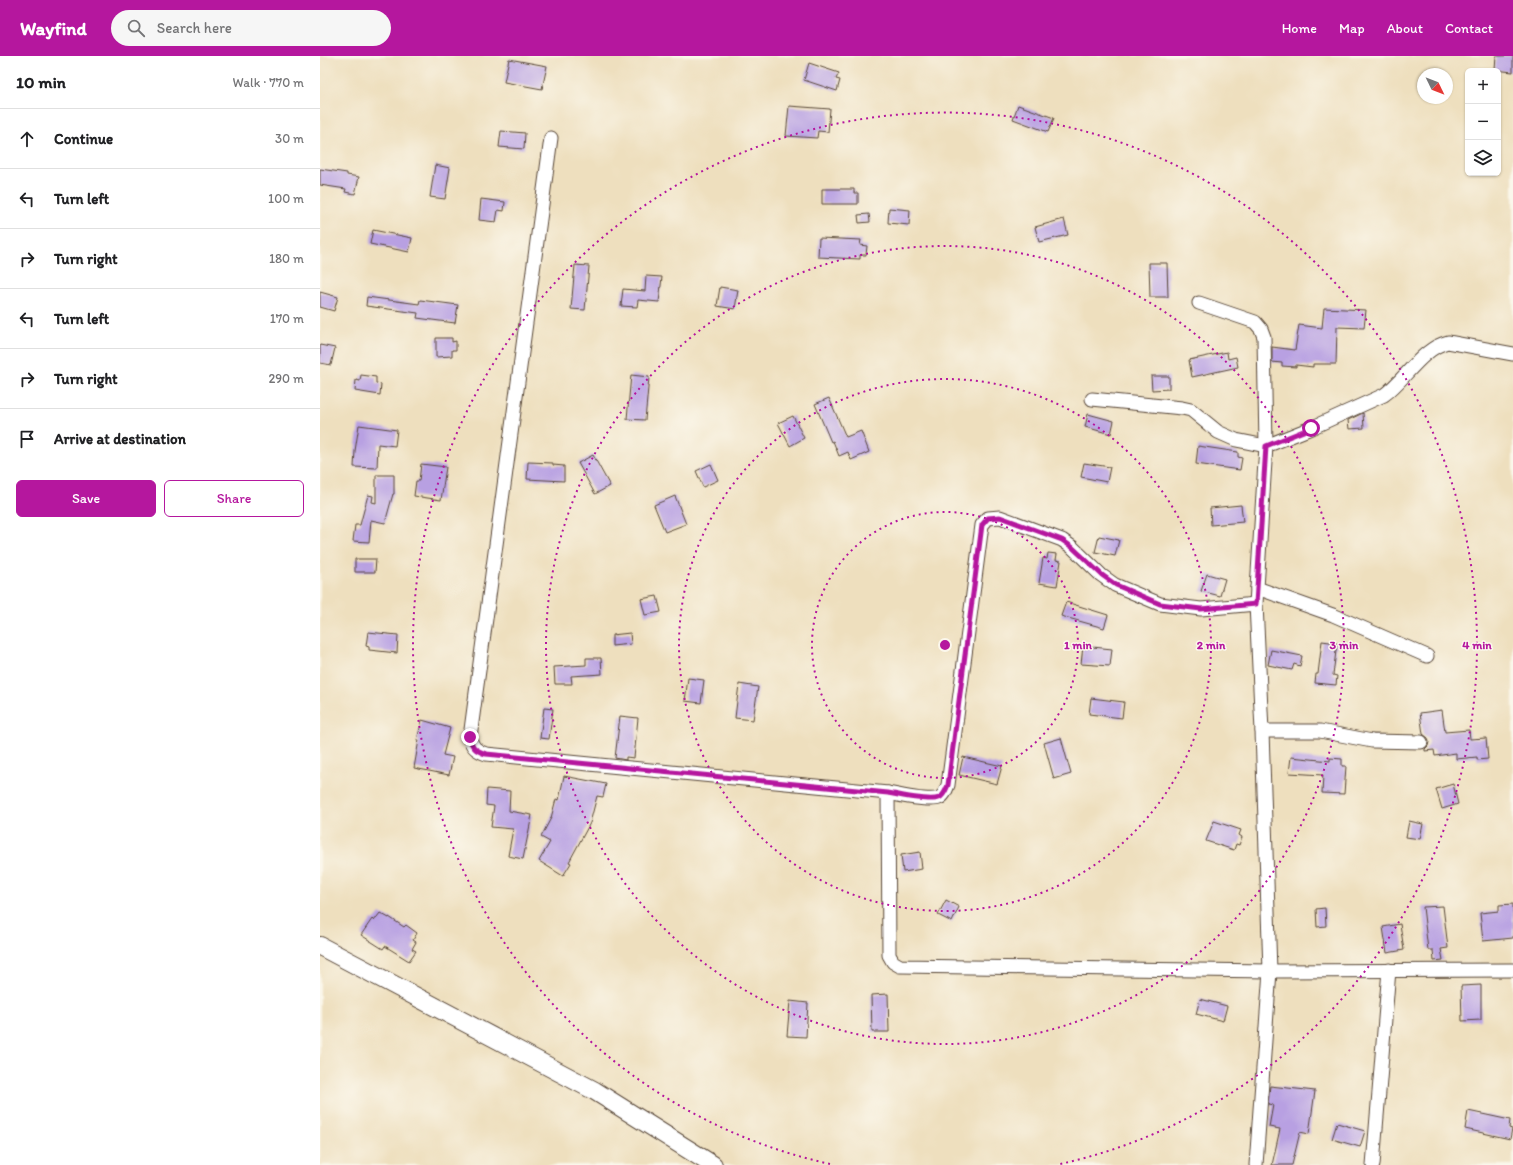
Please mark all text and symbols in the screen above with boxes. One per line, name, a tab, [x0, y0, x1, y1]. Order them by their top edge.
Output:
search box	[111, 10, 391, 46]
text: Wayfind	[20, 17, 87, 40]
icon: search	[125, 17, 147, 39]
text: Search here	[157, 19, 232, 37]
text: Home	[1282, 20, 1317, 37]
text: Map	[1339, 20, 1365, 37]
text: About	[1387, 20, 1423, 37]
text: Contact	[1445, 20, 1493, 37]
north arrow	[1417, 68, 1453, 104]
map controls	[1465, 68, 1501, 176]
button: +	[1465, 68, 1501, 104]
text: 10 min	[16, 72, 66, 92]
text: Walk · 770 m	[233, 75, 304, 90]
button: −	[1465, 104, 1501, 140]
icon: ahead	[16, 128, 38, 150]
text: Continue	[54, 130, 113, 148]
text: 30 m	[275, 131, 304, 146]
button: layers	[1465, 140, 1501, 176]
icon: left	[16, 188, 38, 210]
text: Turn left	[54, 190, 109, 208]
text: 100 m	[268, 191, 304, 206]
icon: right	[16, 248, 38, 270]
text: Turn right	[54, 250, 118, 268]
text: 180 m	[269, 251, 304, 266]
icon: left	[16, 308, 38, 330]
text: Turn left	[54, 310, 109, 328]
text: 170 m	[270, 311, 304, 326]
icon: right	[16, 368, 38, 390]
text: Turn right	[54, 370, 118, 388]
text: 290 m	[268, 371, 304, 386]
route start	[1302, 419, 1320, 437]
icon: arrive	[16, 428, 38, 450]
text: Arrive at destination	[54, 430, 186, 448]
button: Save	[16, 480, 156, 517]
button: Share	[164, 480, 304, 517]
centre of rings	[938, 638, 952, 652]
text: 1 min	[1064, 638, 1093, 652]
text: 2 min	[1197, 638, 1226, 652]
text: 3 min	[1330, 638, 1359, 652]
text: 4 min	[1462, 638, 1492, 652]
route end	[461, 728, 479, 746]

